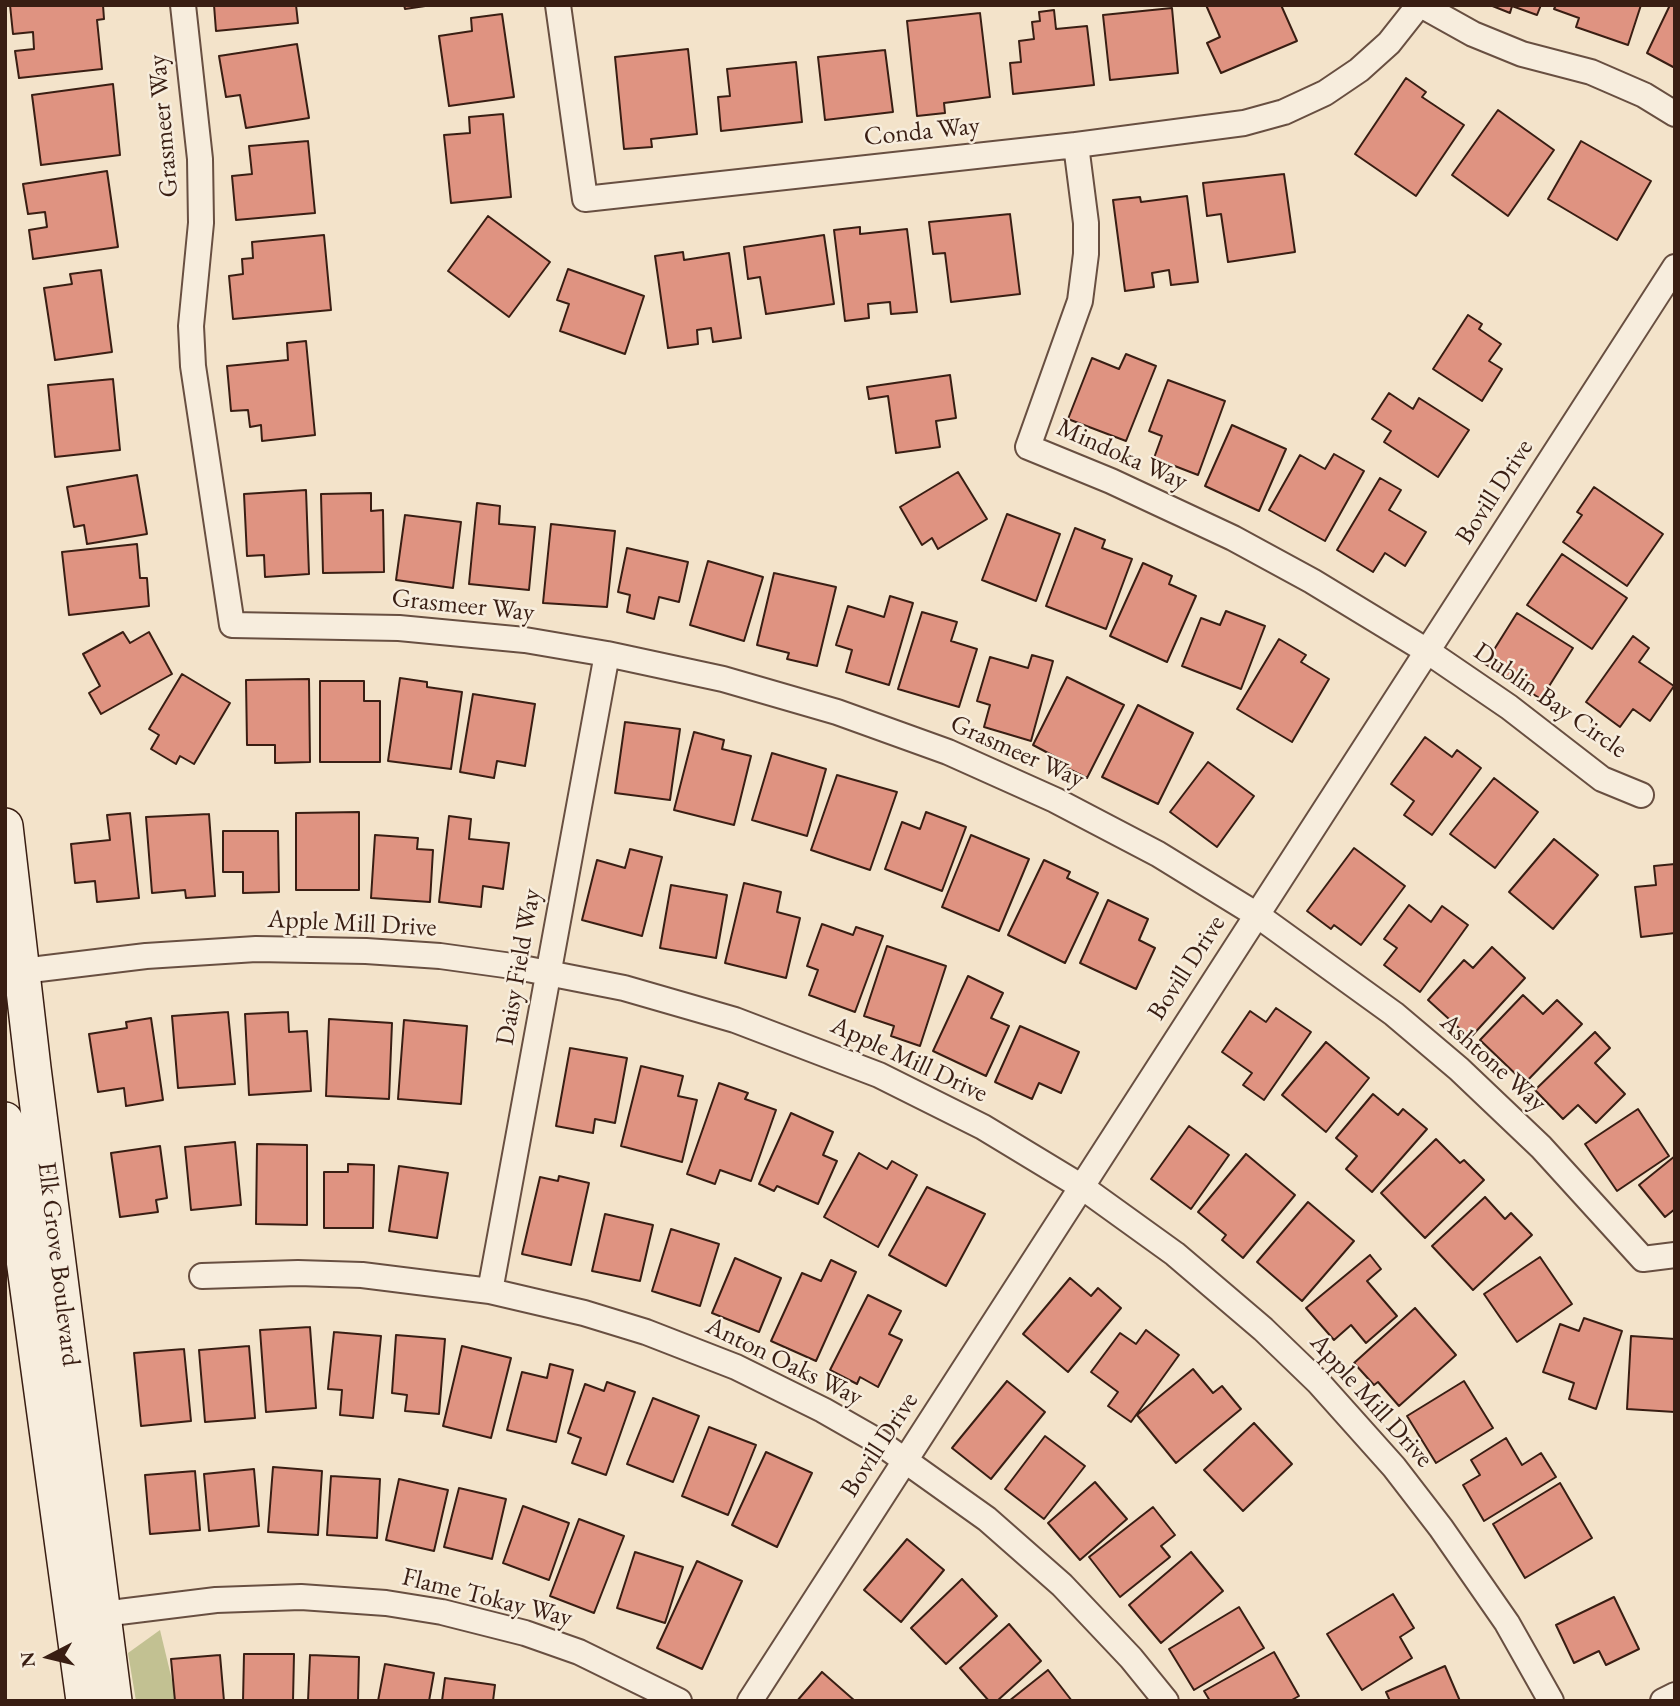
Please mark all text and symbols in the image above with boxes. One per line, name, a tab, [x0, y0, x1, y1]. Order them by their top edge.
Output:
street label: Grasmeer Way	[142, 53, 186, 199]
street label: Conda Way	[862, 110, 982, 154]
street label: Mindoka Way	[1052, 412, 1192, 498]
street label: Bovill Drive	[1450, 434, 1540, 550]
street label: Grasmeer Way	[390, 583, 536, 629]
street label: Dublin Bay Circle	[1467, 637, 1633, 765]
street label: Grasmeer Way	[945, 709, 1089, 795]
street label: Daisy Field Way	[490, 886, 548, 1048]
street label: Apple Mill Drive	[267, 904, 437, 944]
street label: Bovill Drive	[1142, 910, 1232, 1026]
street label: Ashtone Way	[1433, 1007, 1553, 1119]
street label: Apple Mill Drive	[826, 1010, 992, 1110]
street label: Elk Grove Boulevard	[30, 1160, 86, 1368]
street label: Anton Oaks Way	[701, 1311, 867, 1413]
street label: Apple Mill Drive	[1303, 1328, 1439, 1474]
street label: Bovill Drive	[835, 1387, 925, 1503]
street label: Flame Tokay Way	[399, 1562, 575, 1634]
north arrow	[14, 1622, 84, 1692]
text: N	[14, 1650, 41, 1669]

